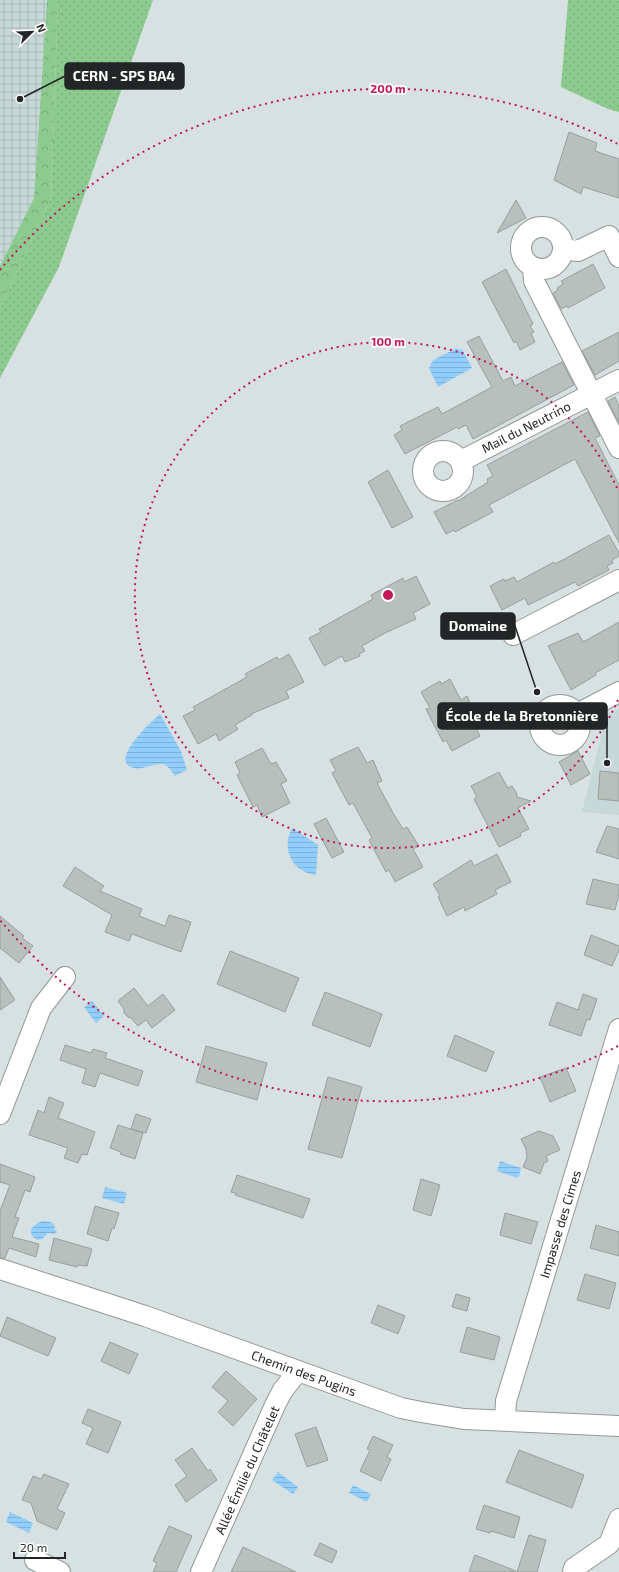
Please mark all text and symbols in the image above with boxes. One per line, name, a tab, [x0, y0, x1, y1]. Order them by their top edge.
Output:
north arrow	[12, 12, 52, 52]
text: N	[34, 22, 49, 34]
callout: CERN - SPS BA4	[65, 63, 184, 89]
text: CERN - SPS BA4	[73, 67, 175, 84]
text: 200 m	[370, 81, 406, 95]
text: 100 m	[371, 334, 405, 348]
street label: Mail du Neutrino	[479, 398, 573, 456]
centre of rings	[381, 588, 395, 602]
callout: Domaine	[441, 613, 515, 639]
text: Domaine	[449, 617, 507, 634]
callout: École de la Bretonnière	[438, 703, 607, 729]
text: École de la Bretonnière	[446, 707, 599, 724]
street label: Impasse des Cimes	[536, 1168, 584, 1280]
street label: Chemin des Pugins	[249, 1347, 359, 1399]
street label: Allée Émilie du Châtelet	[210, 1403, 283, 1537]
scale bar	[14, 1534, 65, 1560]
text: 20 m	[20, 1540, 47, 1554]

